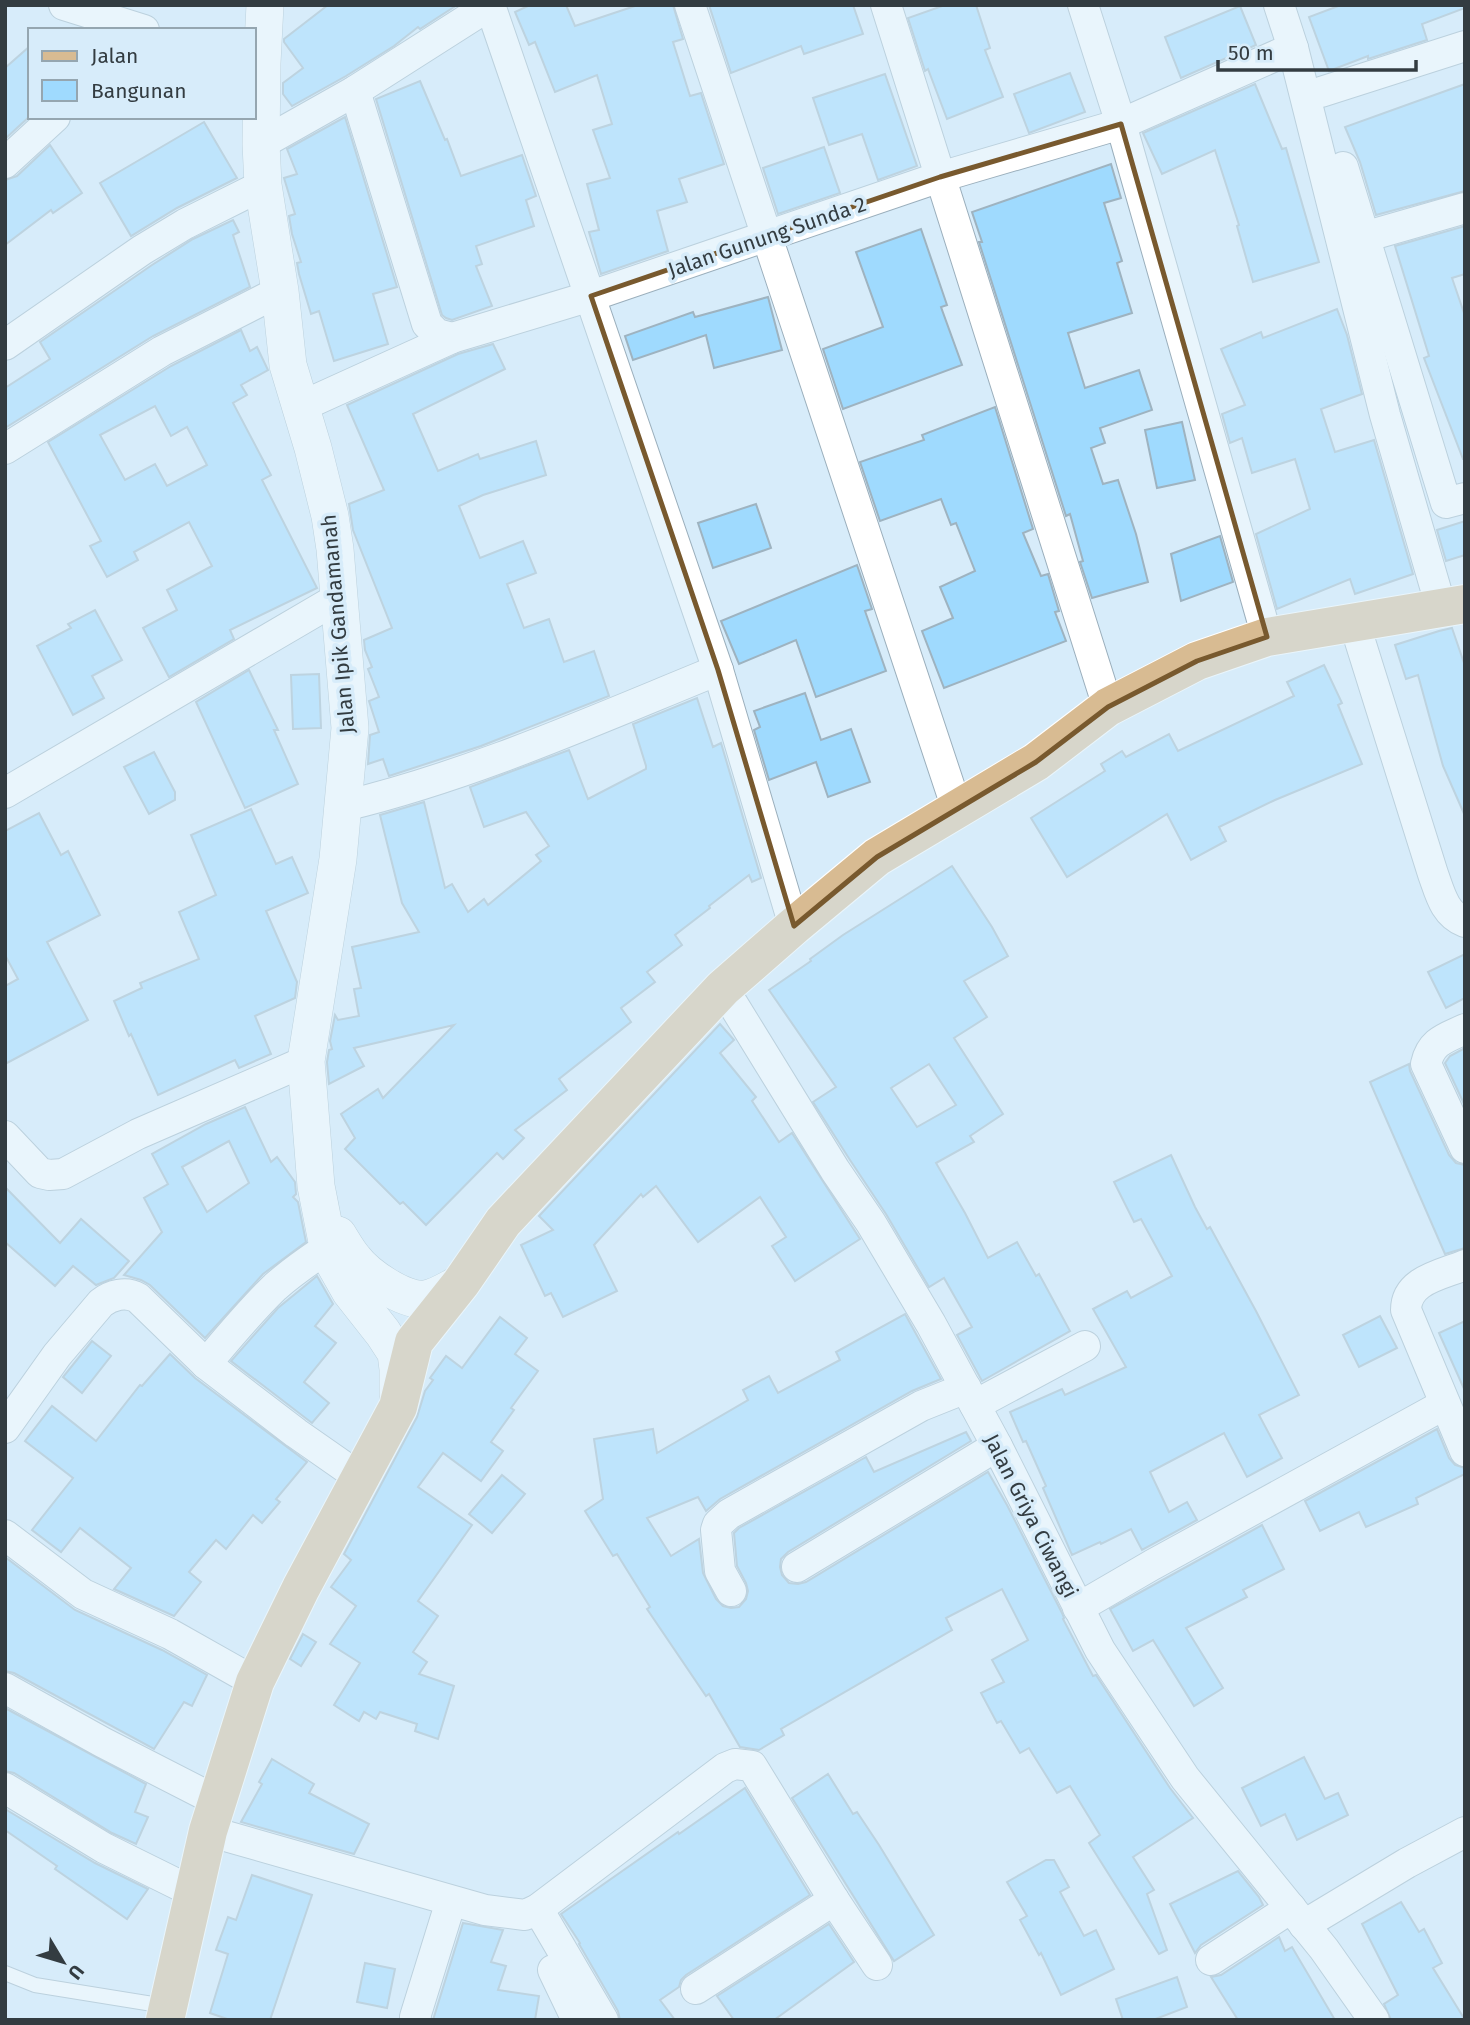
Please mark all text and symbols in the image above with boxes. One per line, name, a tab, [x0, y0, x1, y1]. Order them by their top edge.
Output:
legend	[28, 28, 256, 119]
scale bar	[1218, 28, 1416, 72]
text: 50 m	[1228, 40, 1274, 66]
text: Jalan	[91, 43, 138, 69]
text: Bangunan	[91, 78, 186, 104]
street label: Jalan Gunung Sunda 2	[665, 191, 869, 283]
street label: Jalan Ipik Gandamanah	[315, 513, 361, 735]
street label: Jalan Griya Ciwangi	[978, 1430, 1084, 1602]
north arrow	[28, 1927, 98, 1997]
text: U	[63, 1960, 89, 1984]

